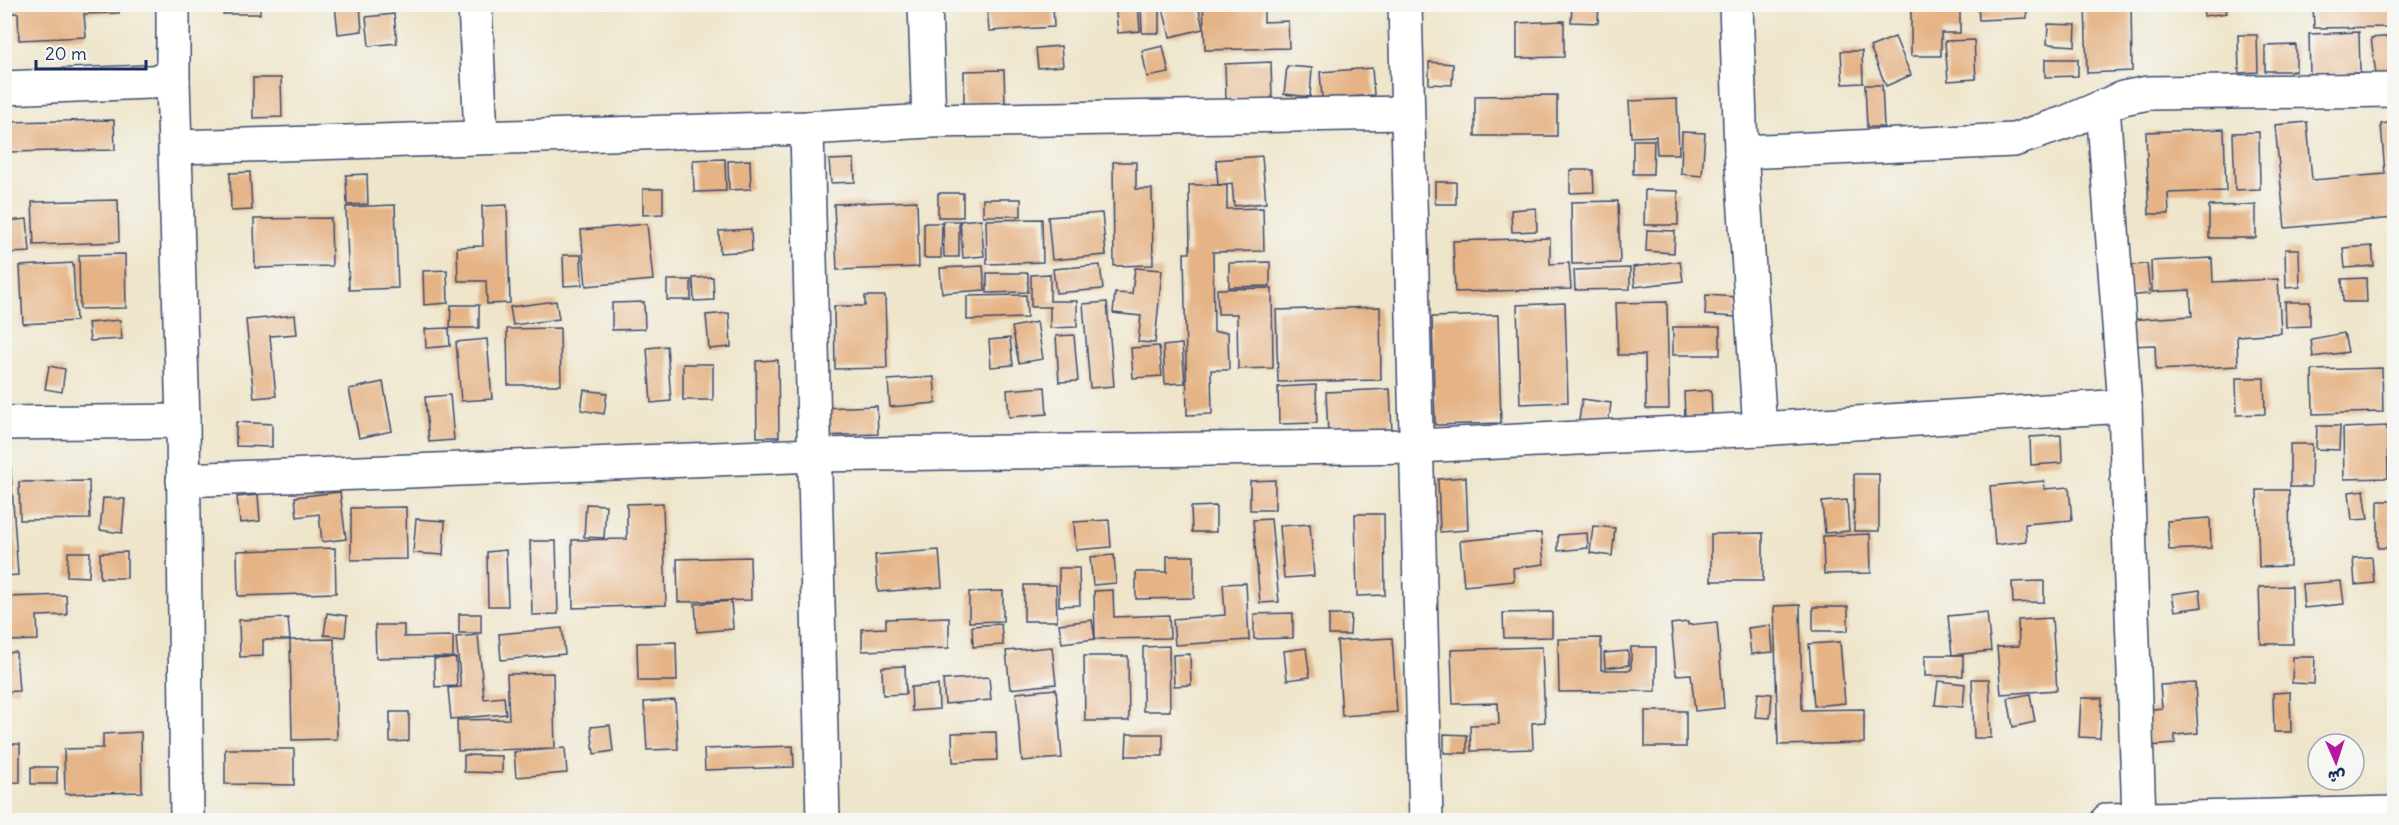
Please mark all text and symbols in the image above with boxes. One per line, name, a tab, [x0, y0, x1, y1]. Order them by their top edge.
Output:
scale bar	[36, 33, 146, 71]
text: 20 m	[45, 42, 87, 65]
north arrow	[2306, 732, 2366, 792]
text: ش	[2327, 767, 2346, 787]

